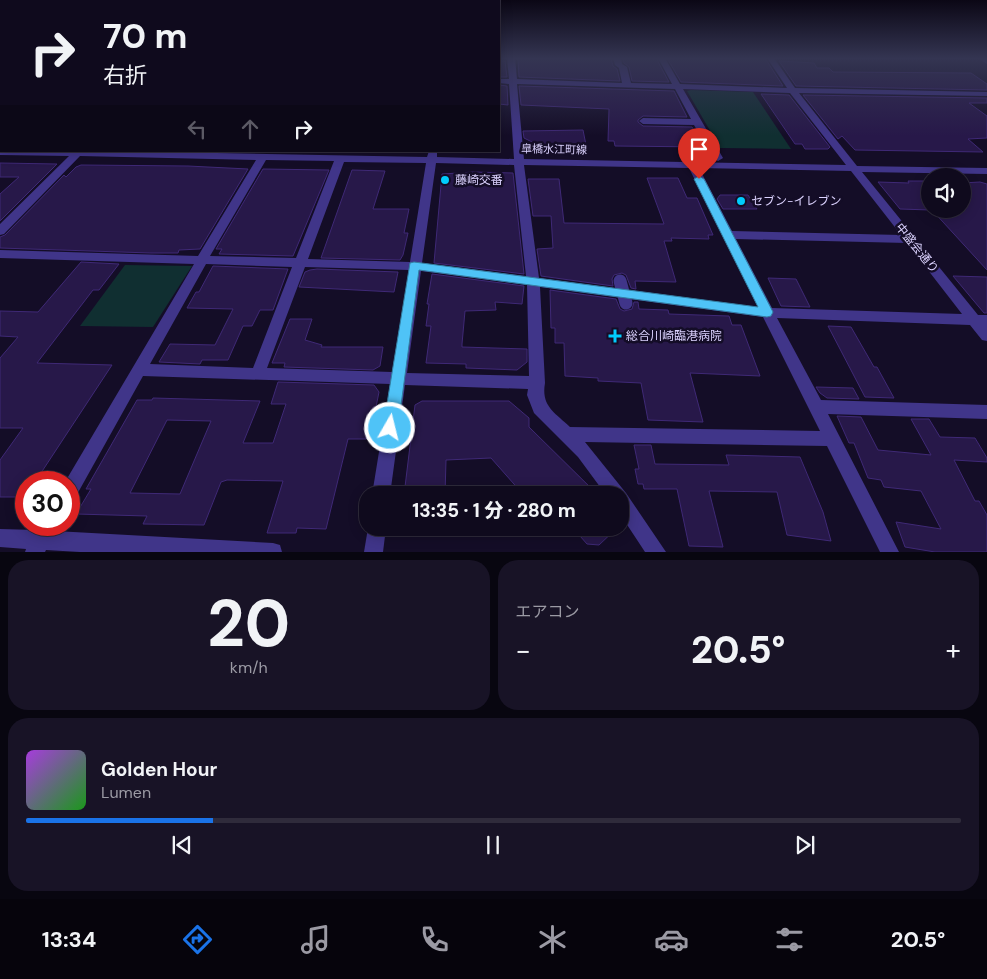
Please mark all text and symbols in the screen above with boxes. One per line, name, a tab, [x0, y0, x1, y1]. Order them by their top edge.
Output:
text: 70 m	[103, 13, 187, 59]
icon: right	[20, 20, 85, 85]
text: 右折	[103, 61, 147, 90]
icon: left	[183, 115, 211, 143]
icon: ahead	[236, 115, 264, 143]
icon: right	[289, 115, 317, 143]
pin	[678, 128, 720, 179]
icon: arrive	[685, 135, 713, 163]
street label: 皐橋水江町線	[521, 141, 587, 157]
map controls	[921, 168, 971, 218]
button: sound	[921, 168, 971, 218]
place label: 藤崎交番	[455, 172, 503, 188]
marker: 藤崎交番	[439, 174, 451, 186]
place label: セブン-イレブン	[751, 193, 842, 209]
marker: セブン-イレブン	[735, 195, 747, 207]
street label: 中盛会通り	[892, 220, 942, 276]
place label: 総合川崎臨港病院	[626, 328, 722, 344]
marker: 総合川崎臨港病院	[608, 329, 622, 343]
position arrow	[363, 401, 415, 453]
speed limit sign: 30	[15, 471, 80, 536]
text: 13:35 · 1 分 · 280 m	[412, 498, 576, 523]
text: 20	[207, 582, 290, 666]
text: エアコン	[516, 601, 580, 622]
text: 20.5°	[691, 625, 786, 675]
text: −	[516, 632, 531, 669]
text: +	[946, 632, 961, 669]
text: km/h	[230, 657, 268, 678]
text: Golden Hour	[101, 757, 217, 782]
text: Lumen	[101, 782, 151, 803]
icon: previous	[168, 831, 196, 859]
icon: pause	[479, 831, 507, 859]
icon: next	[791, 831, 819, 859]
icon: directions	[180, 922, 215, 957]
icon: music	[298, 922, 333, 957]
icon: phone	[417, 922, 452, 957]
icon: climate	[535, 922, 570, 957]
icon: car	[654, 922, 689, 957]
icon: filters	[772, 922, 807, 957]
text: 13:34	[42, 925, 96, 954]
text: 20.5°	[891, 925, 945, 954]

